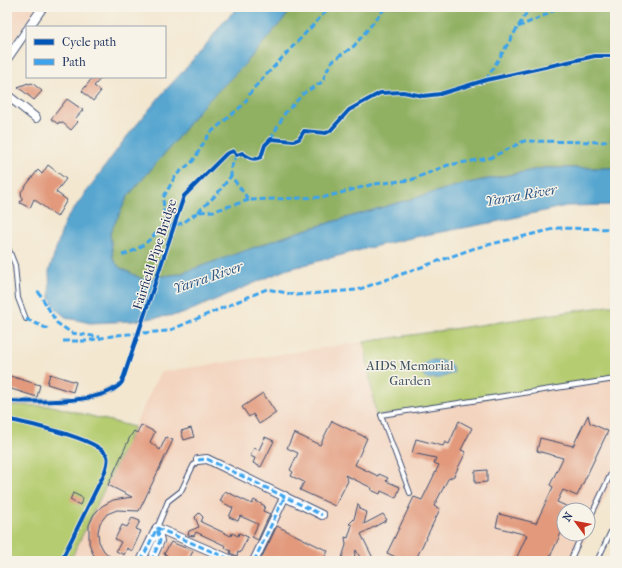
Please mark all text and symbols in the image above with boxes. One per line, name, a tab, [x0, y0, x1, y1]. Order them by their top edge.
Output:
legend	[26, 26, 166, 78]
text: Cycle path	[62, 35, 117, 49]
text: Path	[62, 55, 86, 69]
water label: Yarra River	[484, 181, 560, 210]
street label: Fairfield Pipe Bridge	[130, 196, 180, 311]
water label: Yarra River	[171, 257, 247, 297]
park label: AIDS Memorial Garden	[365, 358, 454, 388]
north arrow	[556, 502, 596, 542]
text: N	[560, 509, 576, 524]

